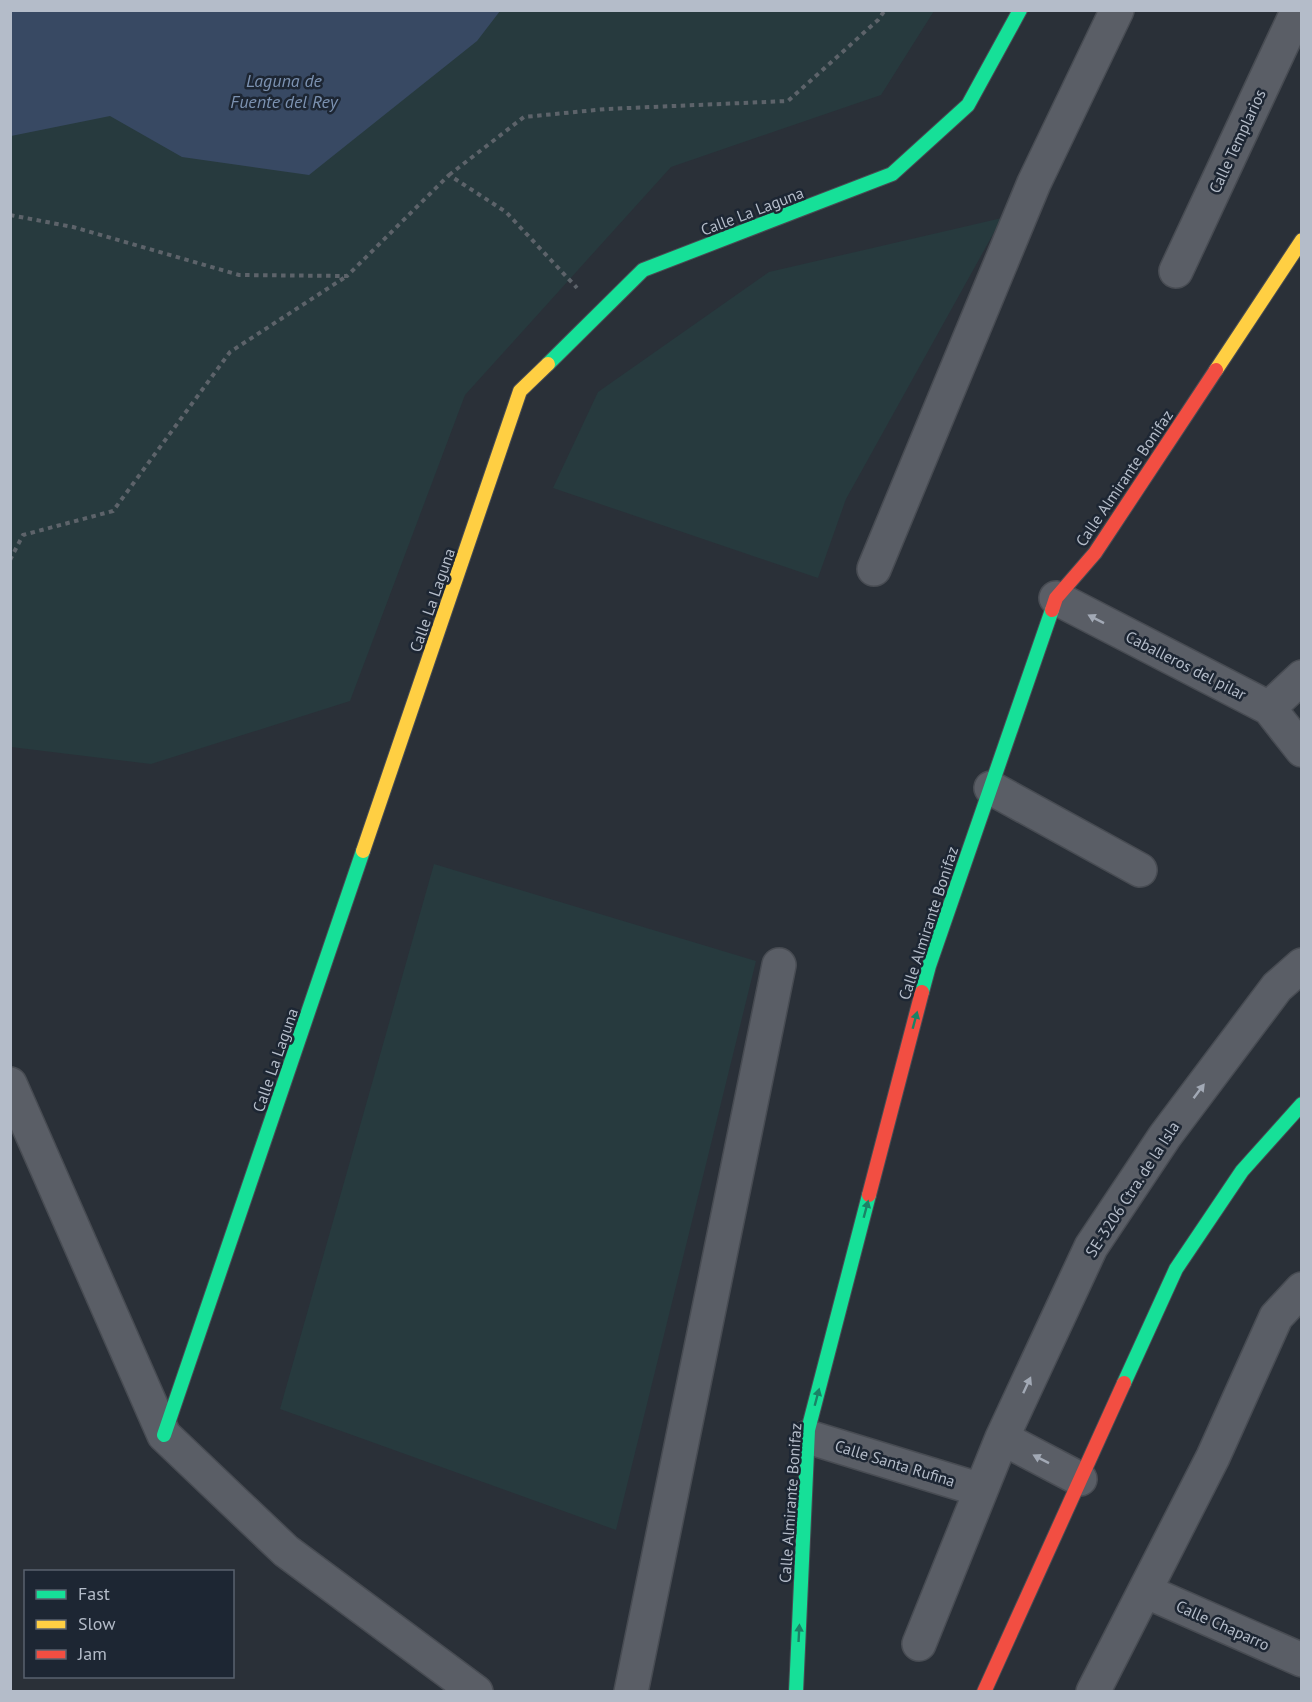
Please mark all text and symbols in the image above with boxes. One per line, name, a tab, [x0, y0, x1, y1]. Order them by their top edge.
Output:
water label: Laguna de Fuente del Rey	[230, 69, 339, 113]
street label: Calle Templarios	[1204, 86, 1270, 196]
street label: Calle La Laguna	[698, 182, 806, 240]
street label: Calle Almirante Bonifaz	[1071, 406, 1177, 550]
street label: Calle La Laguna	[405, 545, 459, 655]
one-way arrow	[1088, 614, 1105, 624]
street label: Caballeros del pilar	[1122, 626, 1250, 704]
street label: Calle Almirante Bonifaz	[894, 844, 962, 1002]
street label: Calle La Laguna	[248, 1005, 302, 1115]
one-way arrow	[910, 1011, 920, 1029]
one-way arrow	[1192, 1083, 1205, 1099]
street label: SE-3206 Ctra. de la Isla	[1081, 1117, 1183, 1261]
one-way arrow	[861, 1199, 871, 1218]
one-way arrow	[1022, 1377, 1031, 1394]
one-way arrow	[812, 1388, 822, 1407]
street label: Calle Almirante Bonifaz	[774, 1422, 806, 1584]
street label: Calle Santa Rufina	[832, 1435, 958, 1491]
one-way arrow	[1033, 1454, 1050, 1463]
legend	[24, 1570, 234, 1678]
text: Fast	[78, 1582, 110, 1605]
street label: Calle Chaparro	[1173, 1595, 1273, 1655]
text: Slow	[78, 1612, 116, 1635]
one-way arrow	[795, 1624, 804, 1643]
text: Jam	[77, 1642, 107, 1665]

